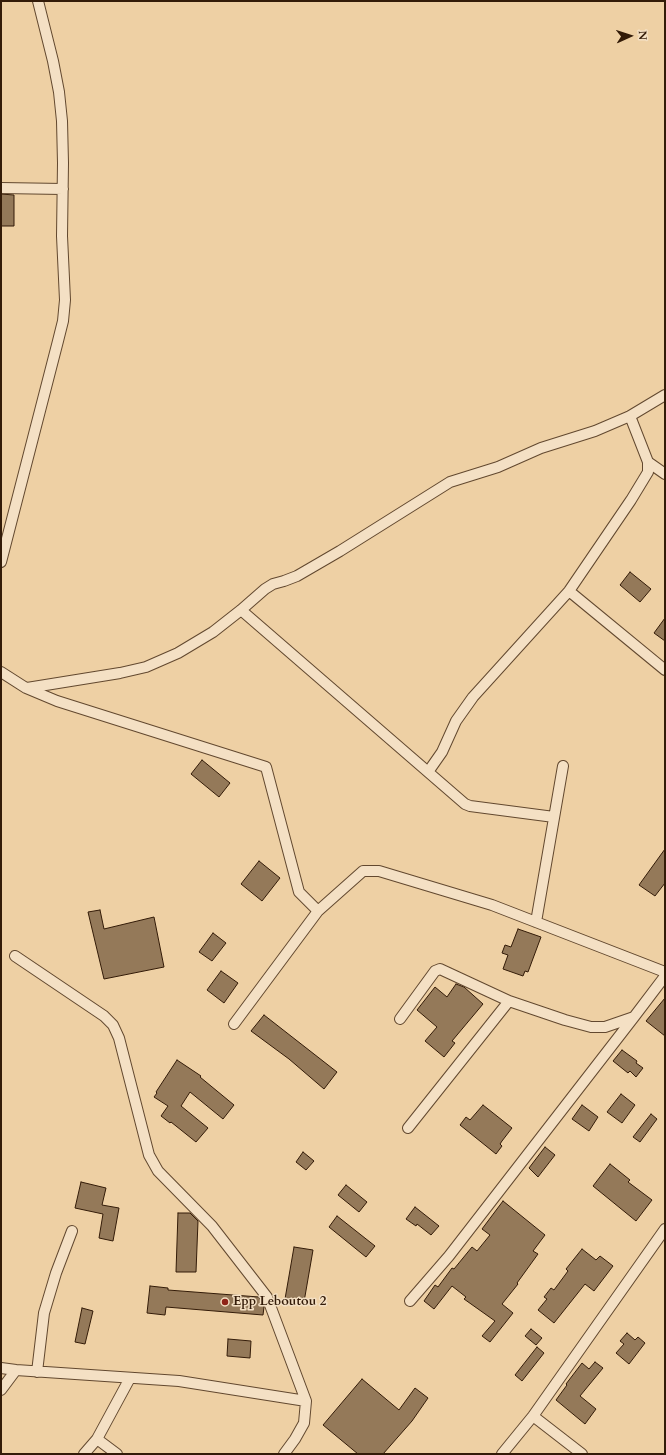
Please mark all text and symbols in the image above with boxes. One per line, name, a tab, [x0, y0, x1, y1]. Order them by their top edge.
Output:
north arrow	[610, 16, 650, 56]
text: N	[635, 30, 650, 40]
place label: Epp Leboutou 2	[233, 1294, 326, 1310]
marker: Epp Leboutou 2	[220, 1297, 230, 1307]

